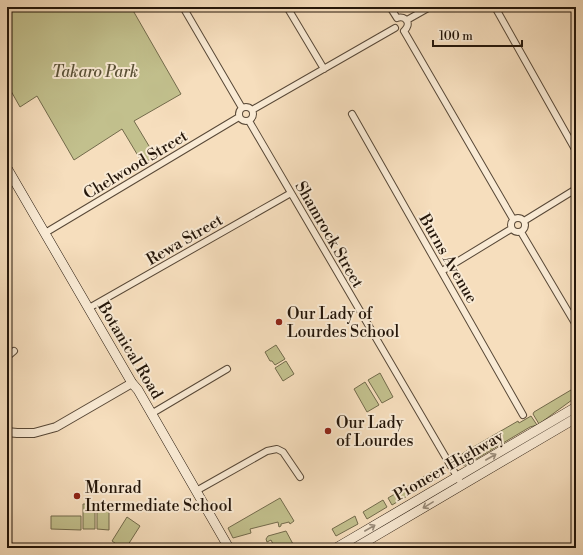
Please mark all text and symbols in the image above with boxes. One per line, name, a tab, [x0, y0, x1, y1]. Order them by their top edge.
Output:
scale bar	[433, 22, 522, 48]
text: 100 m	[439, 29, 473, 44]
park label: Takaro Park	[52, 62, 138, 82]
street label: Chelwood Street	[80, 126, 192, 204]
street label: Shamrock Street	[291, 178, 368, 292]
street label: Burns Avenue	[414, 209, 482, 307]
street label: Rewa Street	[143, 210, 227, 270]
street label: Botanical Road	[93, 297, 167, 403]
place label: Our Lady of Lourdes School	[287, 304, 400, 342]
marker: Our Lady of Lourdes School	[274, 317, 284, 327]
place label: Our Lady of Lourdes	[336, 413, 414, 451]
marker: Our Lady of Lourdes	[323, 426, 333, 436]
street label: Pioneer Highway	[390, 426, 507, 505]
one-way arrow	[485, 453, 497, 461]
place label: Monrad Intermediate School	[85, 478, 233, 516]
marker: Monrad Intermediate School	[72, 491, 82, 501]
one-way arrow	[422, 501, 434, 509]
one-way arrow	[363, 524, 375, 532]

